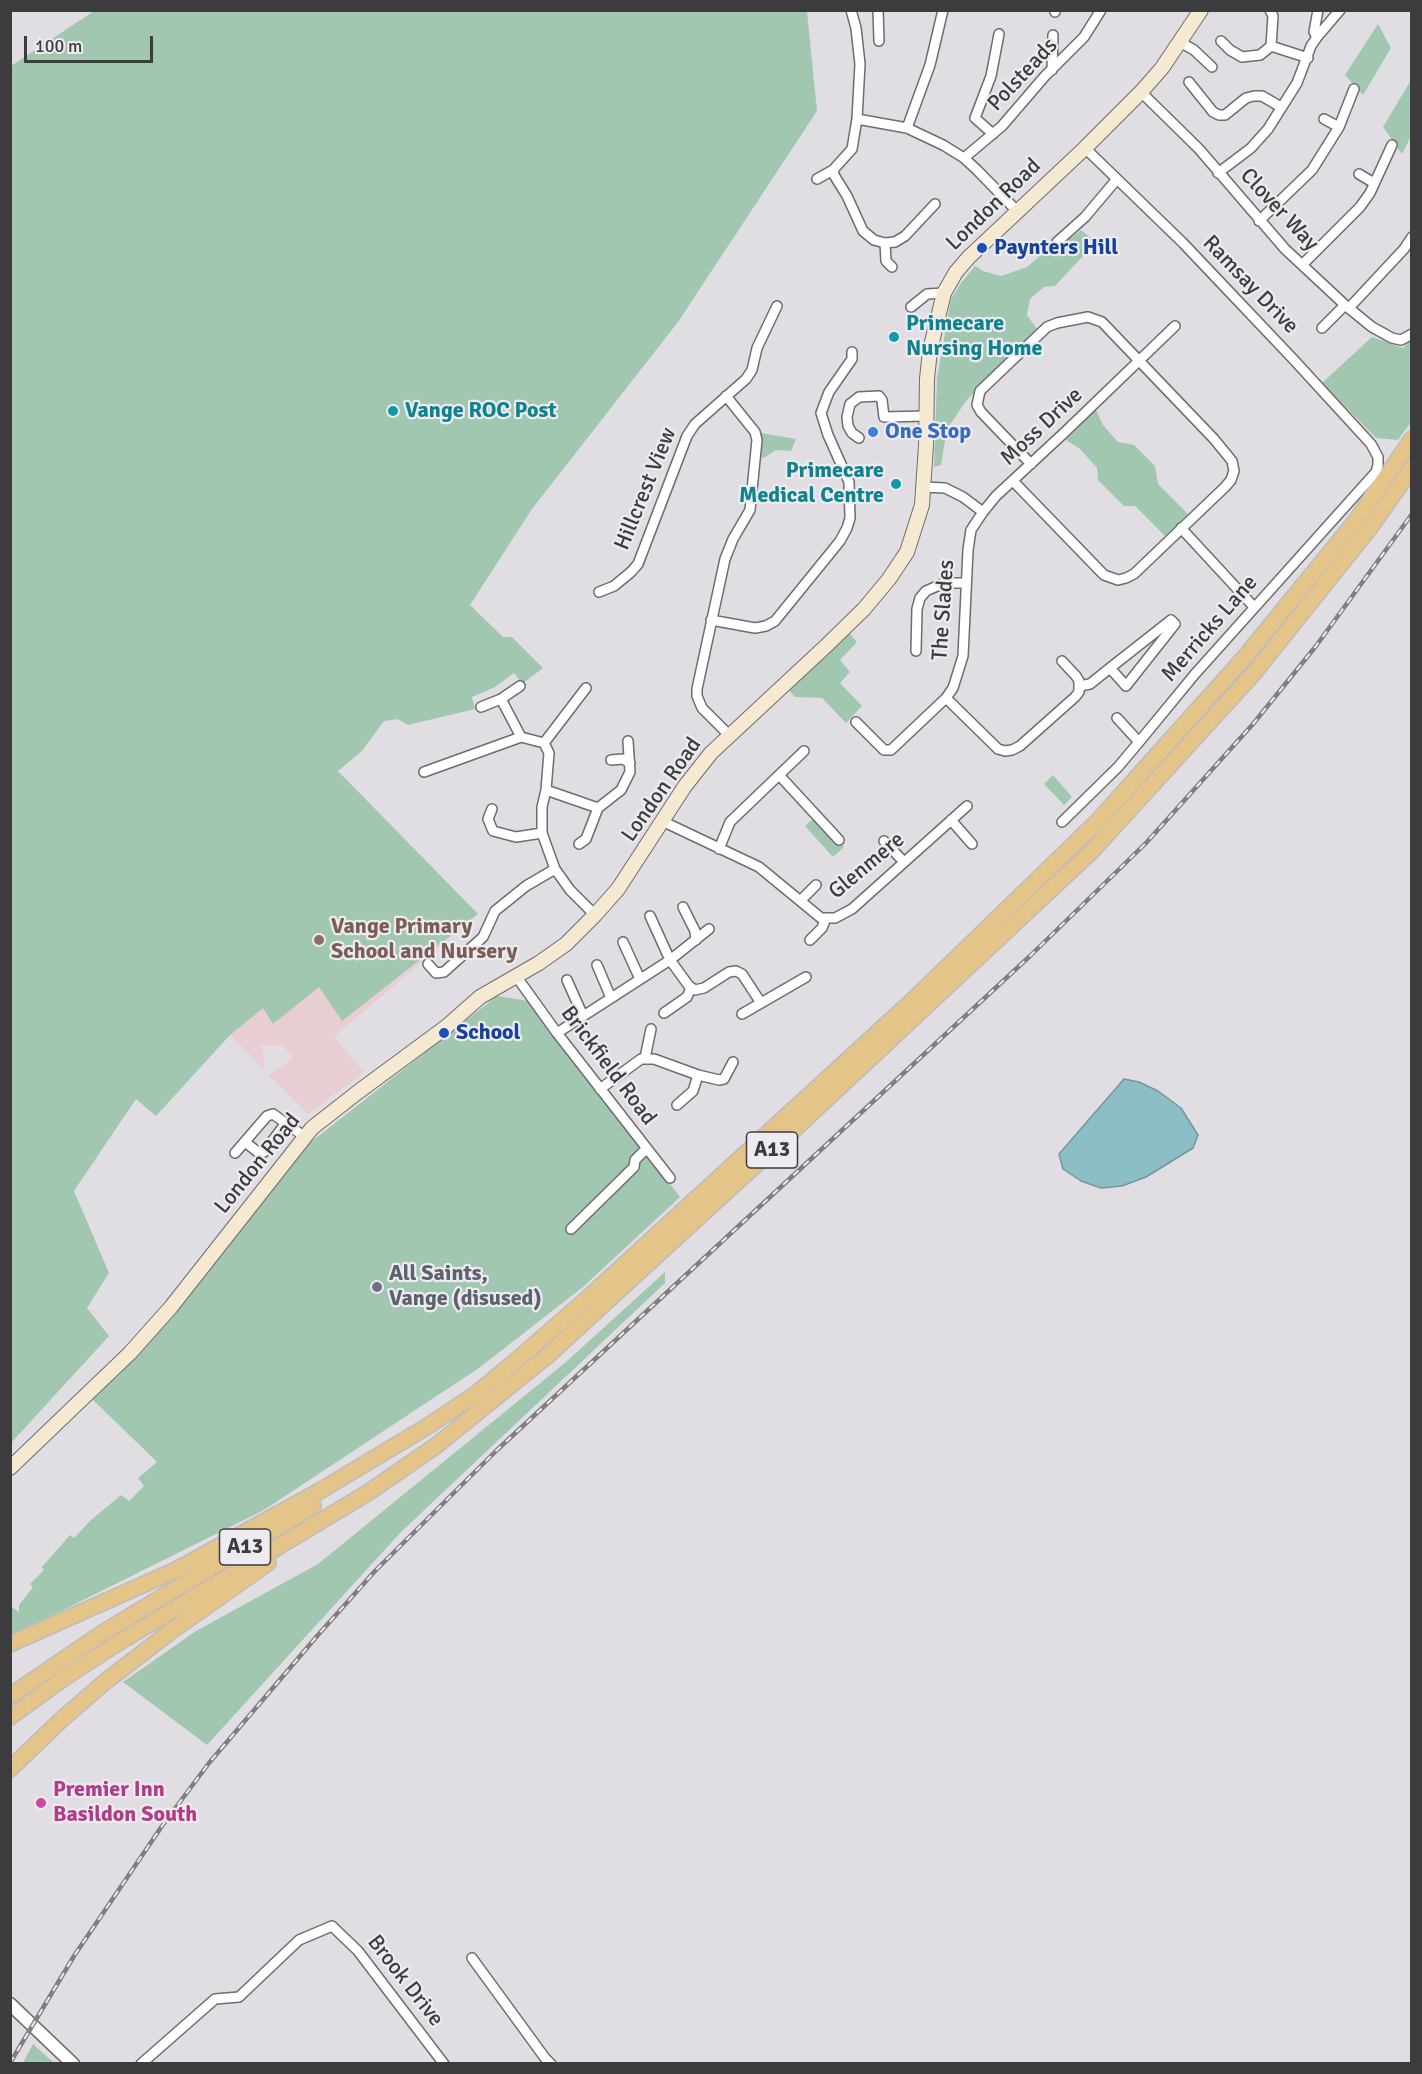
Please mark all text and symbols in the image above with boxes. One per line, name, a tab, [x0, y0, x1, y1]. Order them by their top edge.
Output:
scale bar	[27, 24, 156, 62]
street label: Polsteads	[983, 33, 1063, 117]
text: 100 m	[35, 35, 82, 57]
street label: London Road	[941, 153, 1047, 257]
street label: Clover Way	[1234, 163, 1324, 257]
street label: Ramsay Drive	[1197, 230, 1303, 340]
place label: Paynters Hill	[994, 235, 1118, 261]
marker: Paynters Hill	[975, 241, 989, 255]
place label: Primecare Nursing Home	[906, 311, 1042, 362]
marker: Primecare Nursing Home	[887, 330, 901, 344]
street label: Moss Drive	[996, 382, 1088, 472]
place label: Vange ROC Post	[405, 398, 557, 424]
marker: Vange ROC Post	[386, 404, 400, 418]
place label: One Stop	[885, 419, 971, 445]
street label: Hillcrest View	[609, 424, 683, 554]
marker: One Stop	[866, 425, 880, 439]
place label: Primecare Medical Centre	[739, 458, 884, 510]
marker: Primecare Medical Centre	[889, 477, 903, 491]
street label: The Slades	[927, 559, 961, 661]
street label: Merricks Lane	[1157, 570, 1263, 688]
street label: London Road	[616, 733, 708, 847]
street label: Glenmere	[824, 827, 910, 905]
place label: Vange Primary School and Nursery	[331, 914, 518, 966]
marker: Vange Primary School and Nursery	[312, 933, 326, 947]
street label: Brickfield Road	[555, 1001, 661, 1131]
place label: School	[456, 1020, 520, 1046]
marker: School	[437, 1026, 451, 1040]
street label: London Road	[210, 1109, 306, 1219]
road number: A13	[746, 1132, 798, 1168]
place label: All Saints, Vange (disused)	[389, 1261, 542, 1312]
marker: All Saints, Vange (disused)	[370, 1280, 384, 1294]
road number: A13	[220, 1529, 270, 1565]
place label: Premier Inn Basildon South	[53, 1777, 197, 1828]
marker: Premier Inn Basildon South	[34, 1796, 48, 1810]
street label: Brook Drive	[361, 1930, 449, 2032]

